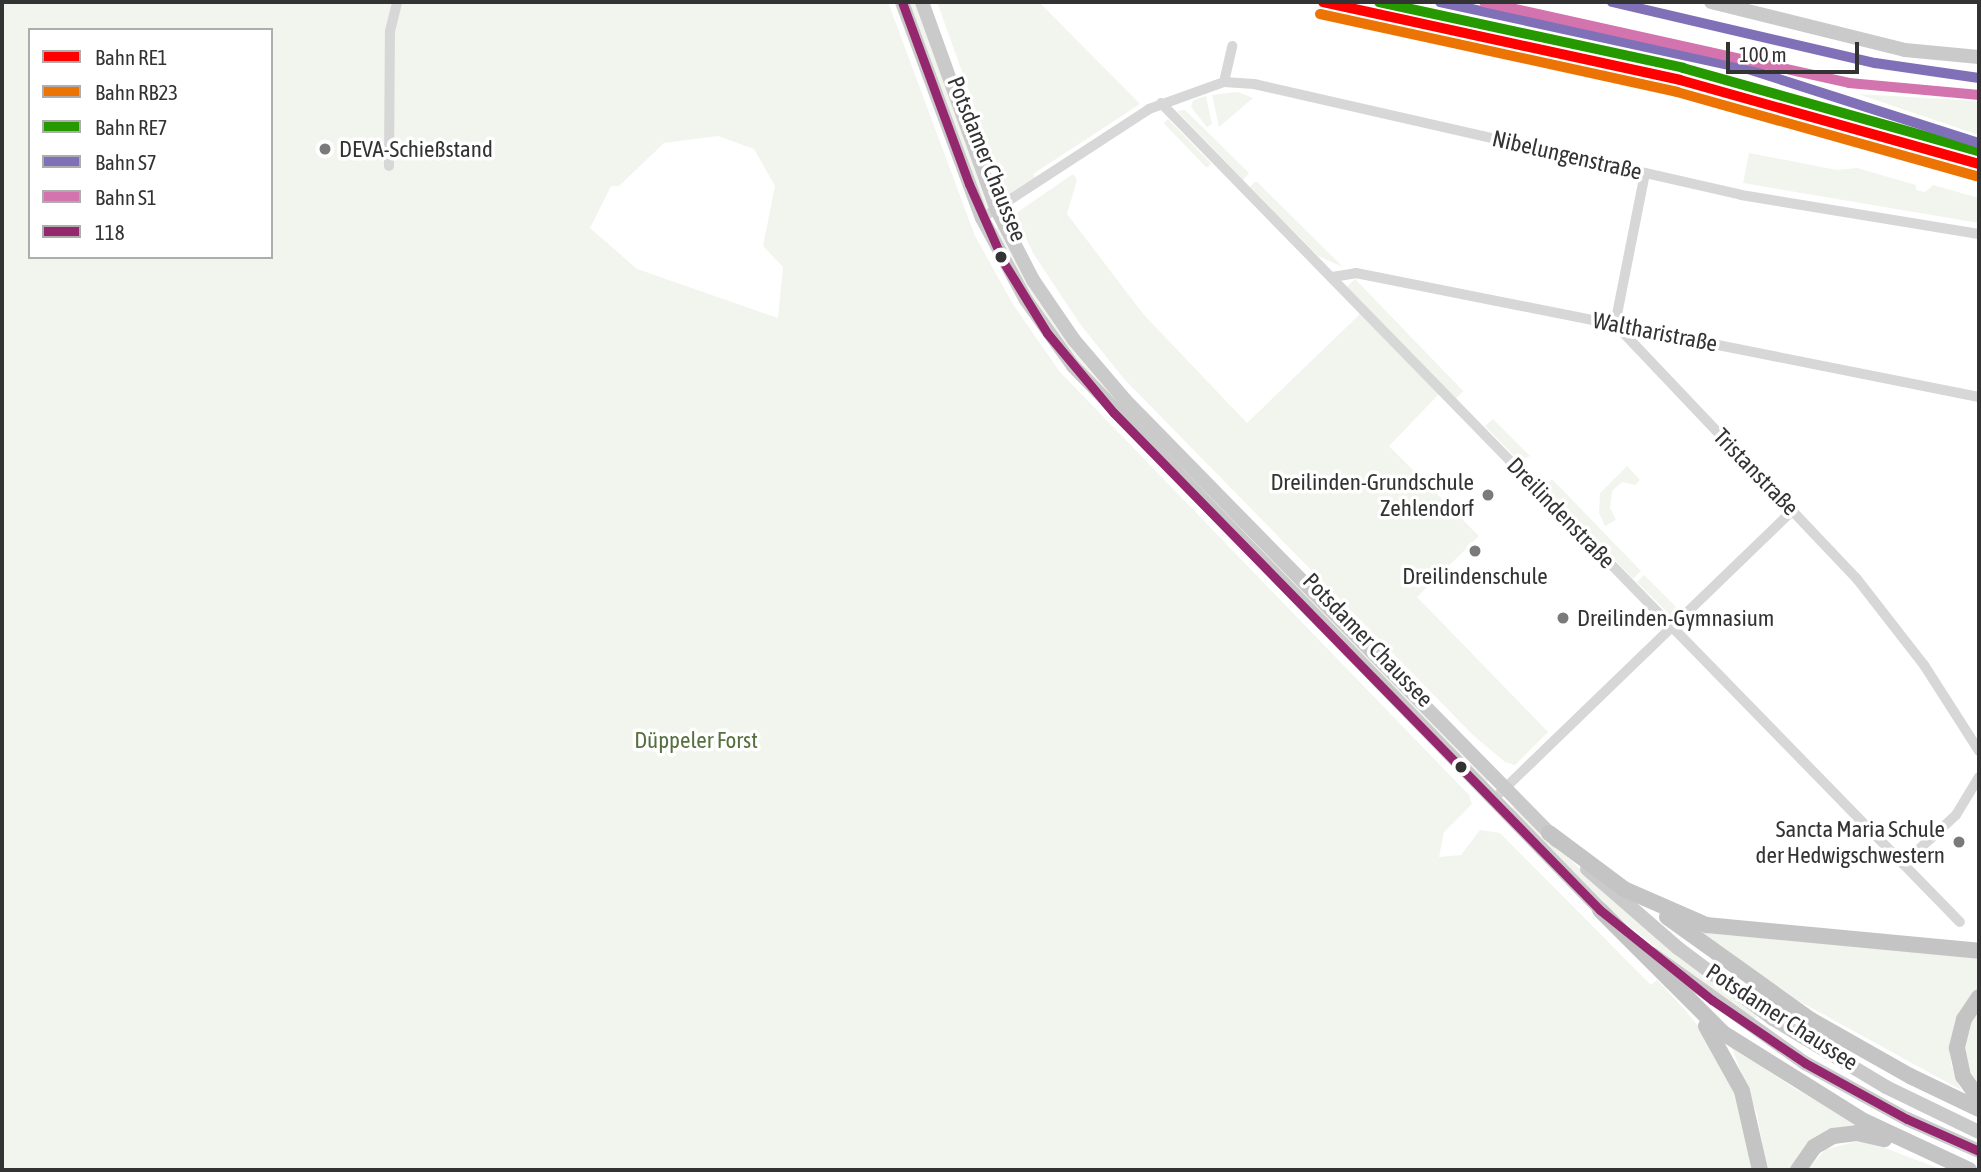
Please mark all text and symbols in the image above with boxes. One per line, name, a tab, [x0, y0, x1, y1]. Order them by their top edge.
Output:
legend	[28, 28, 273, 259]
scale bar	[1729, 28, 1862, 72]
text: 100 m	[1739, 42, 1787, 66]
text: Bahn RE1	[95, 45, 167, 69]
street label: Potsdamer Chaussee	[941, 72, 1033, 246]
text: Bahn RB23	[95, 80, 178, 104]
text: Bahn RE7	[95, 115, 167, 139]
street label: Nibelungenstraße	[1490, 124, 1644, 186]
place label: DEVA-Schießstand	[339, 135, 493, 163]
marker: DEVA-Schießstand	[317, 141, 333, 157]
text: Bahn S7	[95, 150, 157, 174]
text: Bahn S1	[95, 185, 157, 209]
text: 118	[95, 220, 125, 244]
unlabelled marker	[994, 250, 1008, 264]
street label: Waltharistraße	[1590, 306, 1720, 358]
street label: Tristanstraße	[1708, 423, 1804, 521]
street label: Dreilindenstraße	[1501, 452, 1621, 574]
place label: Dreilinden-Grundschule Zehlendorf	[1270, 468, 1474, 522]
marker: Dreilinden-Grundschule Zehlendorf	[1480, 487, 1496, 503]
marker: Dreilindenschule	[1467, 543, 1483, 559]
place label: Dreilindenschule	[1402, 562, 1548, 590]
street label: Potsdamer Chaussee	[1297, 567, 1439, 713]
place label: Dreilinden-Gymnasium	[1577, 604, 1774, 632]
marker: Dreilinden-Gymnasium	[1555, 610, 1571, 626]
park label: Düppeler Forst	[634, 726, 758, 754]
unlabelled marker	[1454, 760, 1468, 774]
place label: Sancta Maria Schule der Hedwigschwestern	[1756, 815, 1945, 869]
marker: Sancta Maria Schule der Hedwigschwestern	[1951, 834, 1967, 850]
street label: Potsdamer Chaussee	[1701, 958, 1863, 1076]

